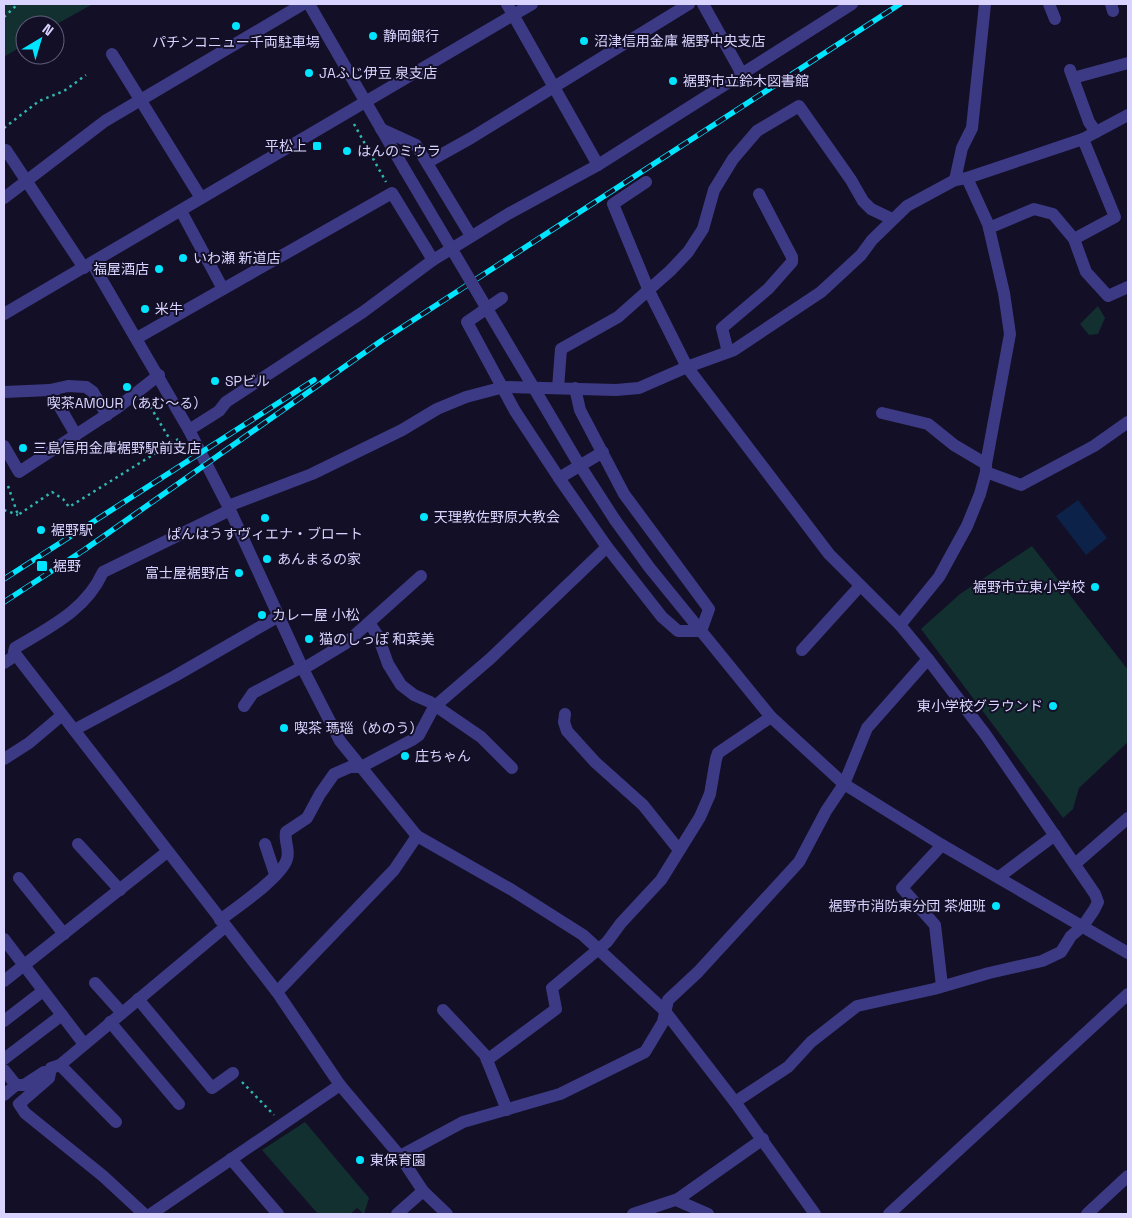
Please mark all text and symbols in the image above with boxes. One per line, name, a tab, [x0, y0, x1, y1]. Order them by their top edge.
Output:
north arrow	[15, 15, 65, 65]
text: N	[39, 20, 57, 40]
marker: パチンコニュー千両駐車場	[230, 20, 242, 32]
place label: 静岡銀行	[383, 27, 439, 45]
marker: 静岡銀行	[367, 30, 379, 42]
place label: 沼津信用金庫 裾野中央支店	[594, 32, 766, 50]
place label: パチンコニュー千両駐車場	[152, 33, 320, 51]
marker: 沼津信用金庫 裾野中央支店	[578, 35, 590, 47]
place label: JAふじ伊豆 泉支店	[319, 64, 437, 82]
marker: JAふじ伊豆 泉支店	[303, 67, 315, 79]
place label: 裾野市立鈴木図書館	[683, 72, 809, 90]
marker: 裾野市立鈴木図書館	[667, 75, 679, 87]
place label: 平松上	[265, 137, 307, 155]
marker: 平松上	[311, 140, 323, 152]
place label: はんのミウラ	[357, 142, 441, 160]
marker: はんのミウラ	[341, 145, 353, 157]
place label: いわ瀬 新道店	[193, 249, 281, 267]
marker: いわ瀬 新道店	[177, 252, 189, 264]
place label: 福屋酒店	[93, 260, 149, 278]
marker: 福屋酒店	[153, 263, 165, 275]
place label: 米牛	[155, 300, 183, 318]
marker: 米牛	[139, 303, 151, 315]
place label: SPビル	[225, 372, 270, 390]
marker: SPビル	[209, 375, 221, 387]
marker: 喫茶AMOUR（あむ〜る）	[121, 381, 133, 393]
place label: 喫茶AMOUR（あむ〜る）	[47, 394, 207, 412]
place label: 三島信用金庫裾野駅前支店	[33, 439, 201, 457]
marker: 三島信用金庫裾野駅前支店	[17, 442, 29, 454]
place label: 天理教佐野原大教会	[434, 508, 560, 526]
marker: 天理教佐野原大教会	[418, 511, 430, 523]
marker: ぱんはうすヴィエナ・ブロート	[259, 512, 271, 524]
place label: 裾野駅	[51, 521, 93, 539]
marker: 裾野駅	[35, 524, 47, 536]
place label: ぱんはうすヴィエナ・ブロート	[167, 525, 363, 543]
place label: あんまるの家	[277, 550, 361, 568]
marker: あんまるの家	[261, 553, 273, 565]
place label: 裾野	[53, 557, 81, 575]
marker: 裾野	[35, 559, 49, 573]
place label: 富士屋裾野店	[145, 564, 229, 582]
marker: 富士屋裾野店	[233, 567, 245, 579]
place label: 裾野市立東小学校	[973, 578, 1085, 596]
marker: 裾野市立東小学校	[1089, 581, 1101, 593]
place label: カレー屋 小松	[272, 606, 360, 624]
marker: カレー屋 小松	[256, 609, 268, 621]
place label: 猫のしっぽ 和菜美	[319, 630, 435, 648]
marker: 猫のしっぽ 和菜美	[303, 633, 315, 645]
place label: 東小学校グラウンド	[917, 697, 1043, 715]
marker: 東小学校グラウンド	[1047, 700, 1059, 712]
place label: 喫茶 瑪瑙（めのう）	[294, 719, 424, 737]
marker: 喫茶 瑪瑙（めのう）	[278, 722, 290, 734]
place label: 庄ちゃん	[415, 747, 471, 765]
marker: 庄ちゃん	[399, 750, 411, 762]
place label: 裾野市消防東分団 茶畑班	[828, 897, 986, 915]
marker: 裾野市消防東分団 茶畑班	[990, 900, 1002, 912]
place label: 東保育園	[370, 1151, 426, 1169]
marker: 東保育園	[354, 1154, 366, 1166]

